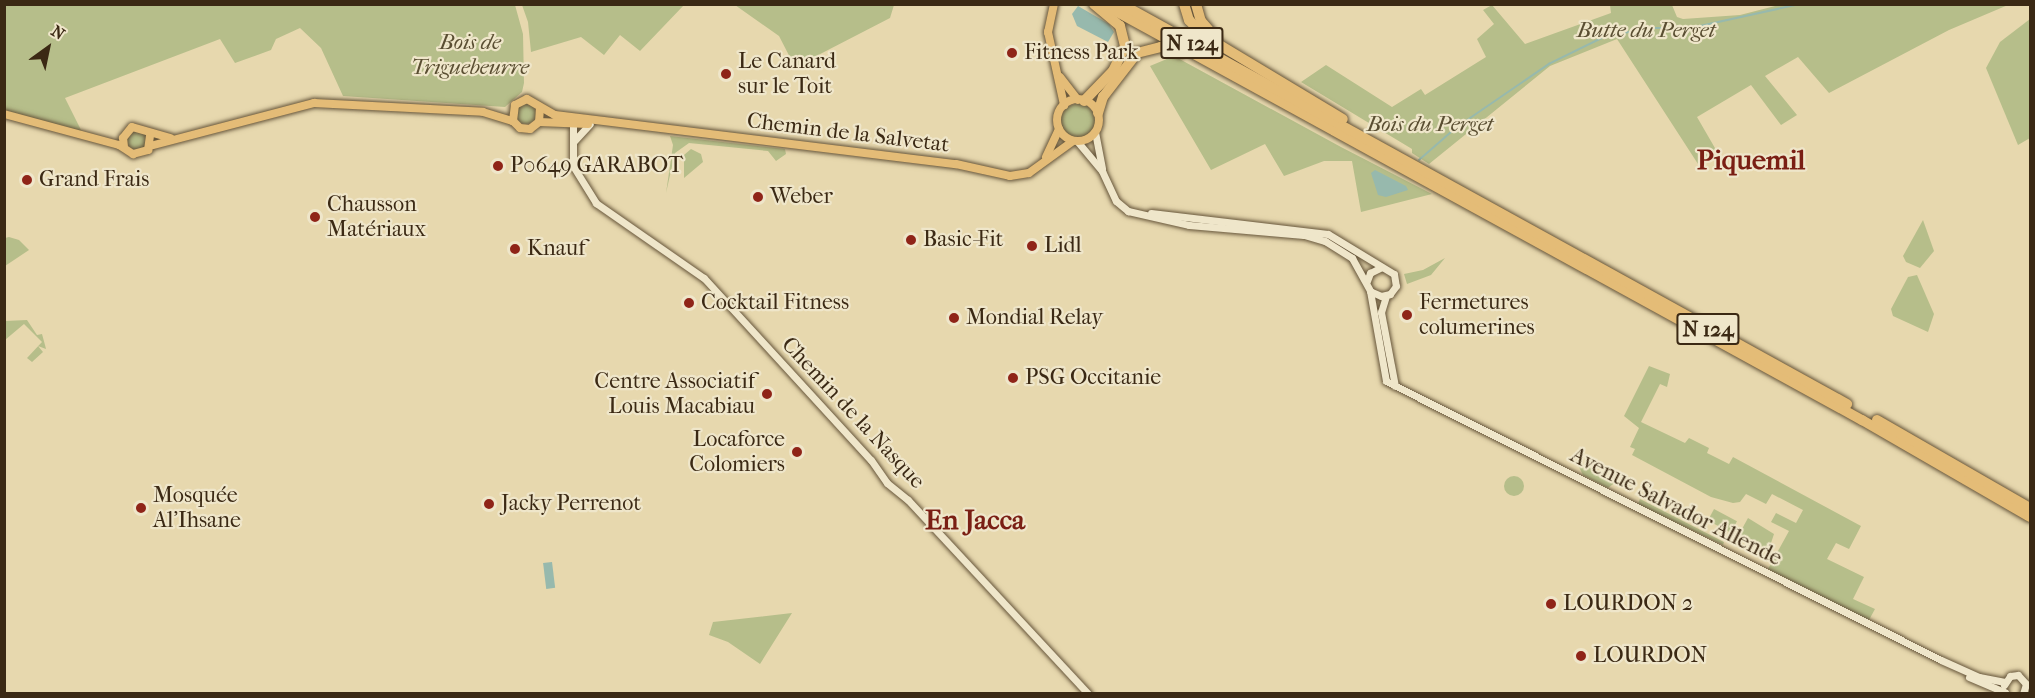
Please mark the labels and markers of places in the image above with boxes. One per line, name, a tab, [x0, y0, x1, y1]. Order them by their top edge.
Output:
place label: Fitness Park	[1024, 40, 1138, 66]
marker: Fitness Park	[1005, 46, 1019, 60]
place label: Le Canard sur le Toit	[738, 48, 836, 100]
marker: Le Canard sur le Toit	[719, 67, 733, 81]
place label: P0649 GARABOT	[510, 153, 683, 179]
marker: P0649 GARABOT	[491, 159, 505, 173]
place label: Grand Frais	[39, 167, 149, 193]
marker: Grand Frais	[20, 173, 34, 187]
place label: Weber	[770, 184, 833, 210]
marker: Weber	[751, 190, 765, 204]
place label: Chausson Matériaux	[327, 191, 426, 242]
marker: Chausson Matériaux	[308, 210, 322, 224]
place label: Basic-Fit	[923, 227, 1003, 253]
marker: Basic-Fit	[904, 233, 918, 247]
place label: Lidl	[1044, 233, 1082, 259]
place label: Knauf	[527, 236, 586, 262]
marker: Lidl	[1025, 239, 1039, 253]
marker: Knauf	[508, 242, 522, 256]
place label: Fermetures columerines	[1419, 289, 1535, 340]
place label: Cocktail Fitness	[701, 290, 849, 316]
marker: Cocktail Fitness	[682, 296, 696, 310]
place label: Mondial Relay	[966, 305, 1103, 331]
marker: Fermetures columerines	[1400, 308, 1414, 322]
marker: Mondial Relay	[947, 311, 961, 325]
place label: PSG Occitanie	[1025, 365, 1161, 391]
place label: Centre Associatif Louis Macabiau	[594, 368, 755, 420]
marker: PSG Occitanie	[1006, 371, 1020, 385]
marker: Centre Associatif Louis Macabiau	[760, 387, 774, 401]
place label: Locaforce Colomiers	[689, 426, 785, 478]
marker: Locaforce Colomiers	[790, 445, 804, 459]
place label: Mosquée Al'Ihsane	[153, 482, 241, 534]
place label: Jacky Perrenot	[501, 491, 641, 517]
marker: Jacky Perrenot	[482, 497, 496, 511]
marker: Mosquée Al'Ihsane	[134, 501, 148, 515]
place label: LOURDON 2	[1563, 591, 1693, 617]
marker: LOURDON 2	[1544, 597, 1558, 611]
place label: LOURDON	[1593, 643, 1707, 669]
marker: LOURDON	[1574, 649, 1588, 663]

